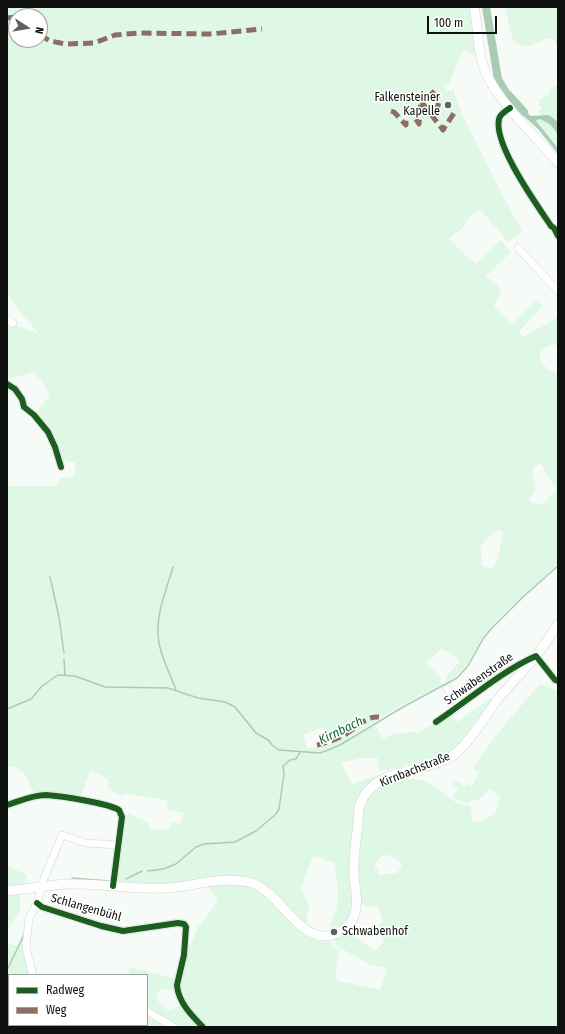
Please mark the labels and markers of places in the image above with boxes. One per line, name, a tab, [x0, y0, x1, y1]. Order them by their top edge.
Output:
place label: Falkensteiner Kapelle	[375, 91, 440, 119]
marker: Falkensteiner Kapelle	[443, 100, 453, 110]
place label: Schwabenhof	[342, 925, 408, 939]
marker: Schwabenhof	[329, 927, 339, 937]

